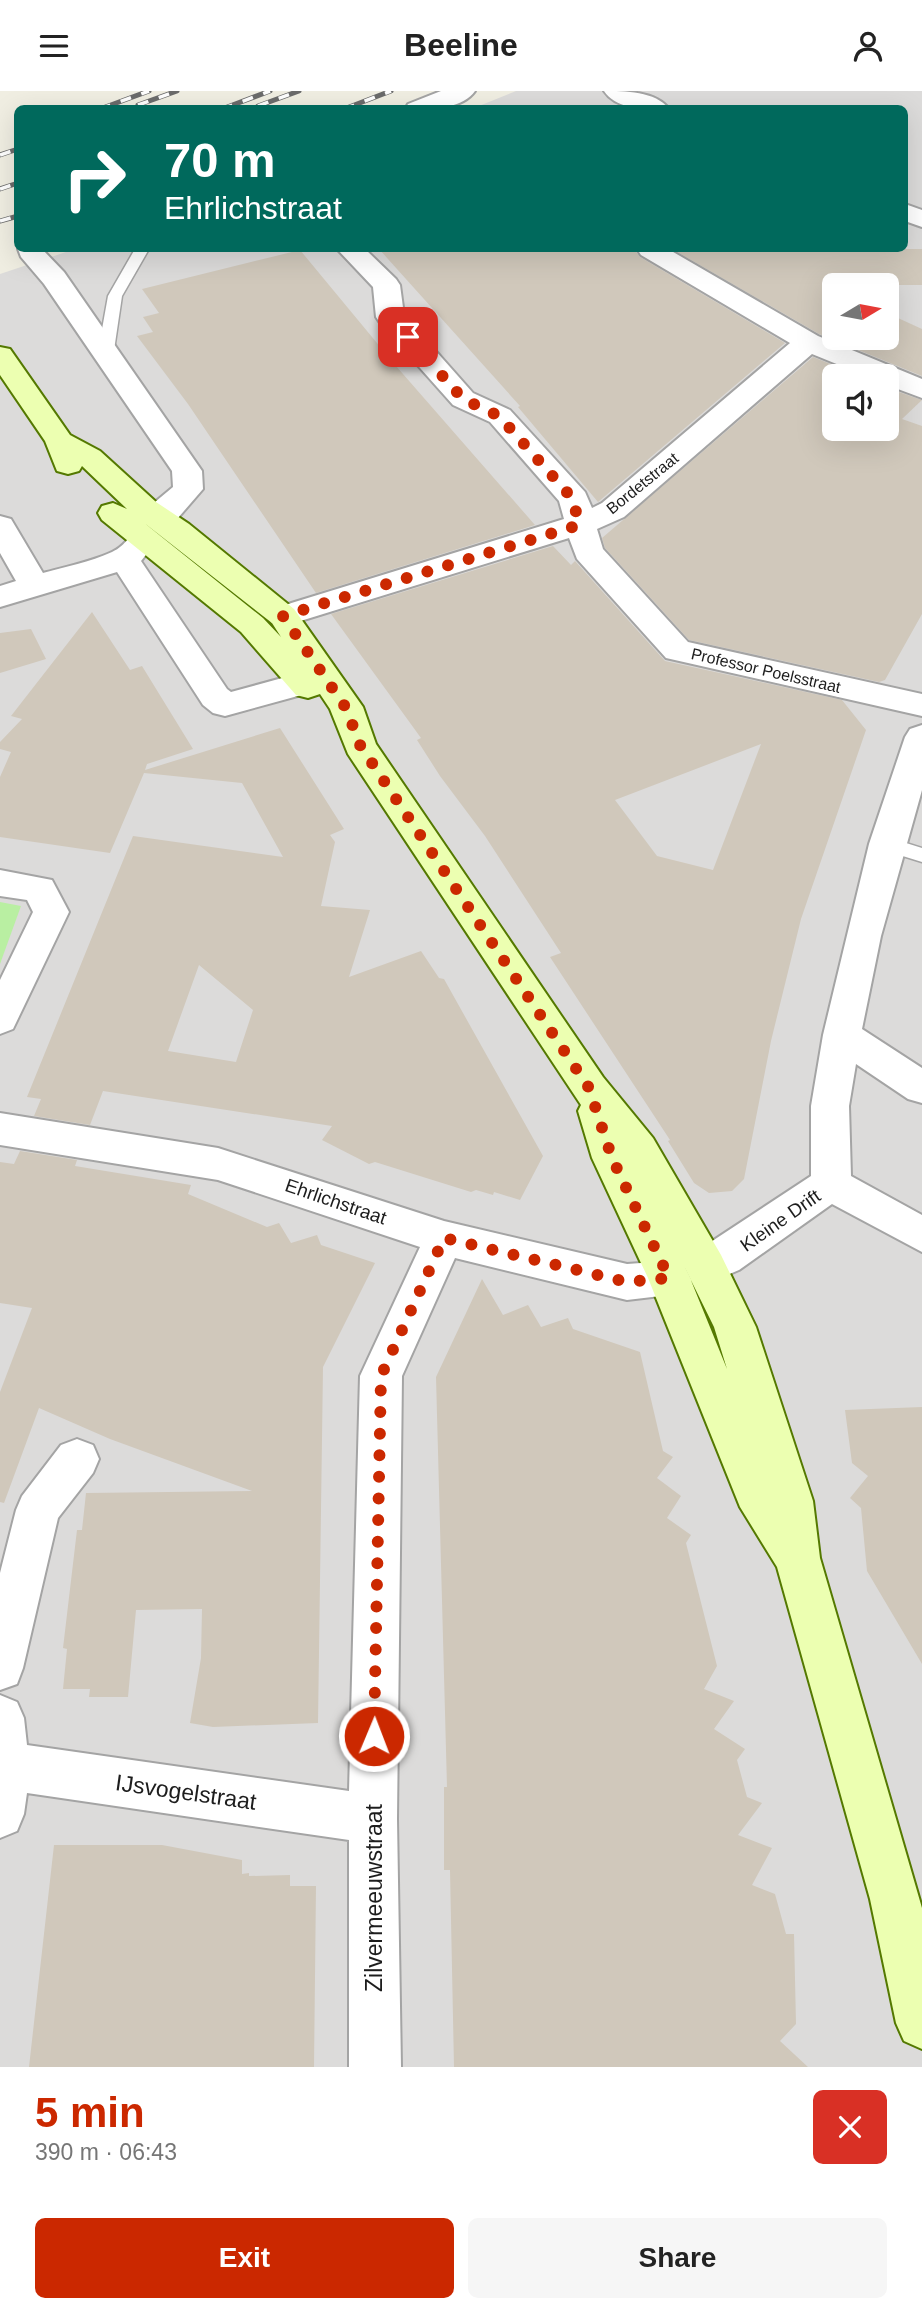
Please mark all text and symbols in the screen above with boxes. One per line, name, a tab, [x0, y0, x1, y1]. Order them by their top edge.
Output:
icon: menu	[35, 27, 73, 65]
text: Beeline	[404, 27, 518, 63]
icon: person	[849, 27, 887, 65]
icon: right	[49, 133, 140, 224]
text: 70 m	[164, 133, 276, 187]
text: Ehrlichstraat	[164, 190, 342, 226]
north arrow	[822, 273, 900, 350]
map controls	[822, 273, 899, 441]
pin	[378, 307, 438, 367]
icon: arrive	[389, 318, 427, 356]
button: sound	[822, 364, 899, 441]
street label: Bordetstraat	[603, 449, 682, 517]
street label: Professor Poelsstraat	[689, 645, 843, 696]
street label: Ehrlichstraat	[282, 1174, 390, 1229]
street label: Kleine Drift	[736, 1185, 825, 1256]
position arrow	[337, 1699, 411, 1773]
street label: IJsvogelstraat	[114, 1769, 259, 1815]
street label: Zilvermeeuwstraat	[361, 1803, 387, 1992]
text: 5 min	[35, 2089, 145, 2136]
button: close	[813, 2090, 887, 2164]
text: 390 m · 06:43	[35, 2139, 177, 2165]
button: Exit	[35, 2218, 454, 2298]
button: Share	[468, 2218, 887, 2298]

